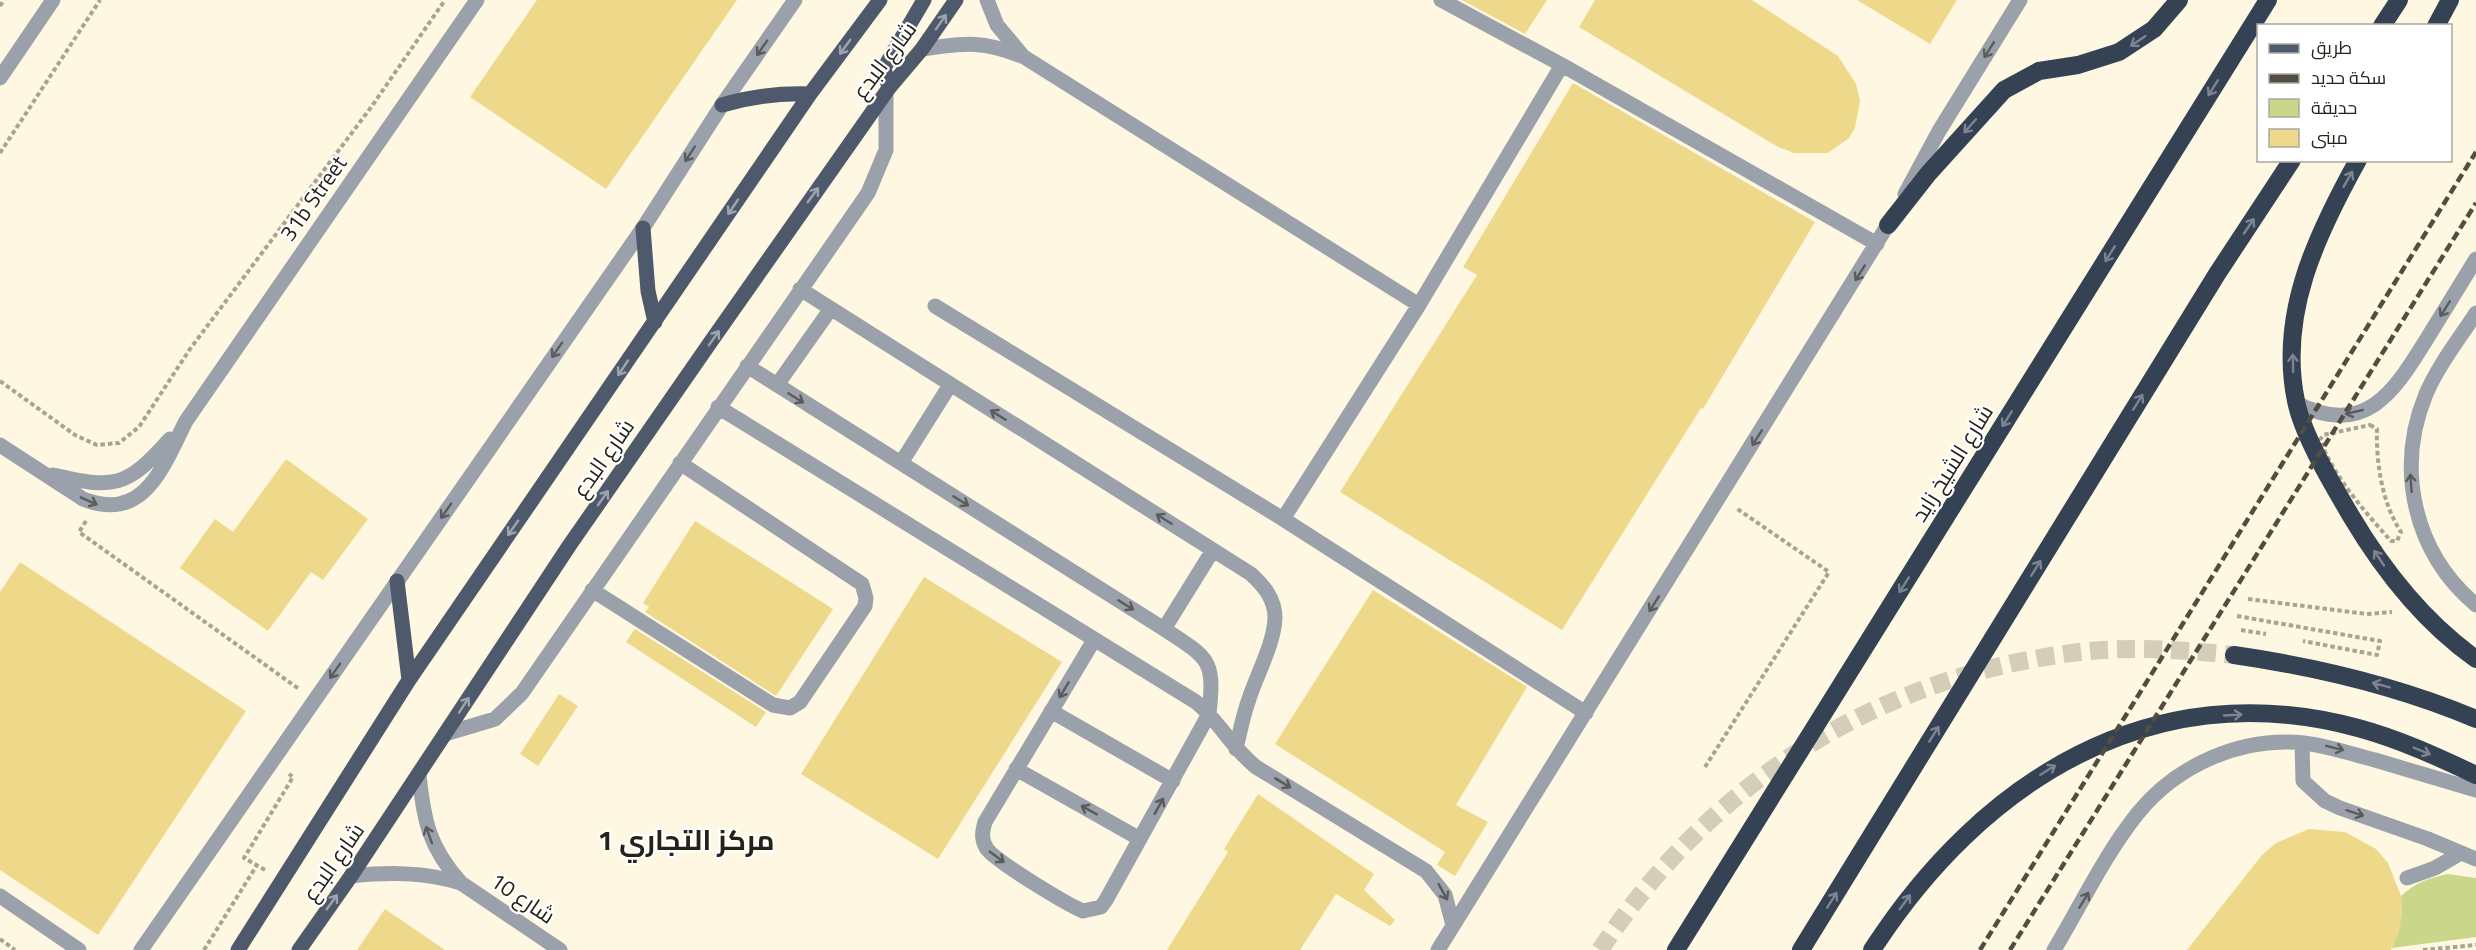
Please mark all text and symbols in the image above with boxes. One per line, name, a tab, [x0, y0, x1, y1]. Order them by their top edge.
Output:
street label: شارع البدع	[843, 14, 925, 106]
one-way arrow	[935, 14, 947, 30]
legend	[2257, 24, 2452, 162]
text: طريق	[2311, 34, 2352, 61]
one-way arrow	[2130, 35, 2147, 47]
one-way arrow	[756, 39, 768, 56]
one-way arrow	[839, 39, 852, 55]
one-way arrow	[1983, 41, 1995, 58]
text: سكة حديد	[2311, 64, 2386, 91]
one-way arrow	[2207, 80, 2220, 97]
text: حديقة	[2311, 94, 2357, 121]
one-way arrow	[1963, 119, 1977, 134]
text: مبنى	[2311, 124, 2348, 151]
one-way arrow	[684, 145, 696, 162]
street label: 31b Street	[271, 148, 355, 248]
one-way arrow	[2342, 171, 2354, 188]
one-way arrow	[807, 188, 819, 204]
one-way arrow	[727, 198, 739, 214]
one-way arrow	[2243, 217, 2256, 234]
one-way arrow	[2104, 245, 2116, 262]
one-way arrow	[1853, 264, 1865, 281]
one-way arrow	[2439, 300, 2451, 317]
one-way arrow	[708, 330, 720, 346]
one-way arrow	[551, 342, 563, 358]
one-way arrow	[2287, 354, 2299, 374]
one-way arrow	[617, 359, 629, 375]
one-way arrow	[788, 391, 805, 404]
one-way arrow	[2133, 394, 2145, 411]
street label: شارع الشيخ زايد	[1902, 398, 2002, 528]
one-way arrow	[2345, 406, 2364, 418]
one-way arrow	[990, 409, 1007, 422]
street label: شارع البدع	[563, 411, 643, 505]
one-way arrow	[2001, 411, 2013, 427]
one-way arrow	[1750, 429, 1762, 446]
one-way arrow	[2406, 473, 2417, 493]
one-way arrow	[597, 490, 609, 507]
one-way arrow	[79, 495, 97, 507]
one-way arrow	[953, 495, 970, 508]
one-way arrow	[440, 502, 452, 518]
one-way arrow	[1156, 513, 1173, 525]
one-way arrow	[507, 520, 519, 536]
one-way arrow	[2373, 550, 2385, 567]
one-way arrow	[2031, 560, 2043, 577]
one-way arrow	[1897, 576, 1909, 593]
one-way arrow	[1647, 595, 1659, 612]
one-way arrow	[1117, 600, 1134, 612]
one-way arrow	[329, 662, 341, 678]
one-way arrow	[2372, 679, 2391, 690]
one-way arrow	[1057, 681, 1069, 698]
one-way arrow	[458, 697, 470, 714]
one-way arrow	[2222, 710, 2242, 721]
one-way arrow	[1928, 726, 1940, 743]
one-way arrow	[2325, 743, 2344, 755]
one-way arrow	[2413, 746, 2431, 757]
one-way arrow	[2039, 764, 2056, 776]
one-way arrow	[1274, 778, 1291, 790]
one-way arrow	[1153, 798, 1165, 815]
one-way arrow	[1081, 804, 1098, 816]
one-way arrow	[2345, 808, 2364, 819]
street label: شارع البدع	[293, 815, 373, 909]
district label: مركز التجاري 1	[597, 818, 775, 863]
one-way arrow	[423, 826, 434, 845]
one-way arrow	[989, 850, 1005, 863]
street label: شارع 10	[484, 864, 562, 932]
one-way arrow	[1438, 882, 1449, 900]
one-way arrow	[1826, 892, 1838, 909]
one-way arrow	[2078, 892, 2090, 909]
one-way arrow	[1899, 894, 1911, 910]
one-way arrow	[326, 895, 339, 911]

